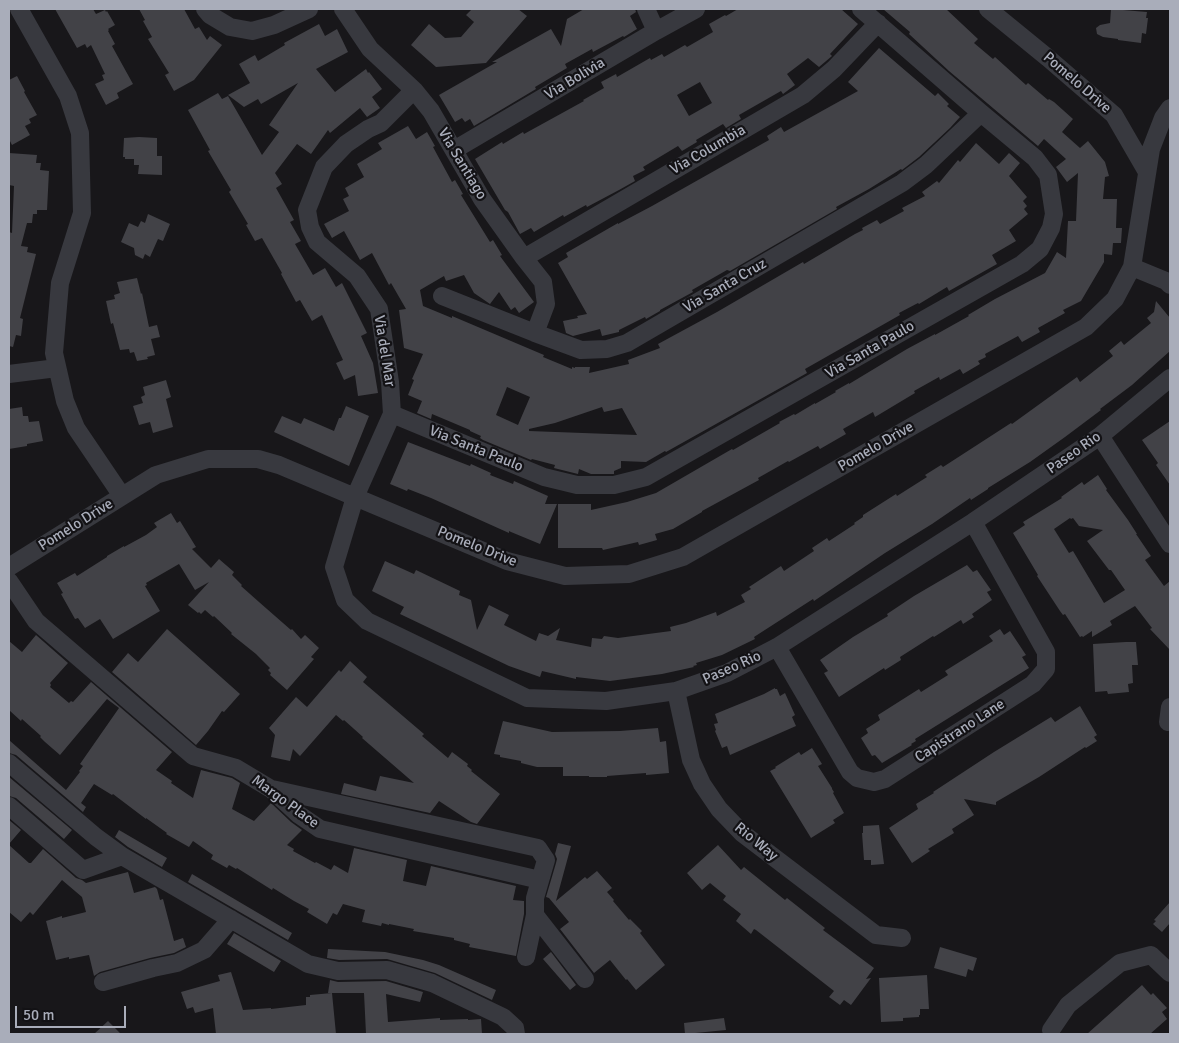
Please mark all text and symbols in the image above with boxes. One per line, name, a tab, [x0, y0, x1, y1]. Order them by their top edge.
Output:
street label: Pomelo Drive	[1039, 49, 1115, 117]
street label: Via Bolivia	[542, 54, 608, 104]
street label: Via Columbia	[667, 121, 749, 179]
street label: Via Santiago	[434, 125, 490, 203]
street label: Via Santa Cruz	[680, 255, 770, 317]
street label: Via del Mar	[369, 314, 399, 388]
street label: Via Santa Paulo	[822, 317, 918, 383]
street label: Pomelo Drive	[835, 418, 917, 476]
street label: Via Santa Paulo	[426, 422, 526, 476]
street label: Paseo Rio	[1044, 428, 1104, 478]
street label: Pomelo Drive	[36, 495, 116, 555]
street label: Pomelo Drive	[435, 523, 519, 571]
street label: Paseo Rio	[700, 647, 764, 689]
street label: Capistrano Lane	[912, 695, 1008, 767]
street label: Margo Place	[248, 771, 322, 833]
street label: Rio Way	[731, 819, 781, 865]
scale bar	[18, 996, 129, 1028]
text: 50 m	[23, 1006, 54, 1024]

